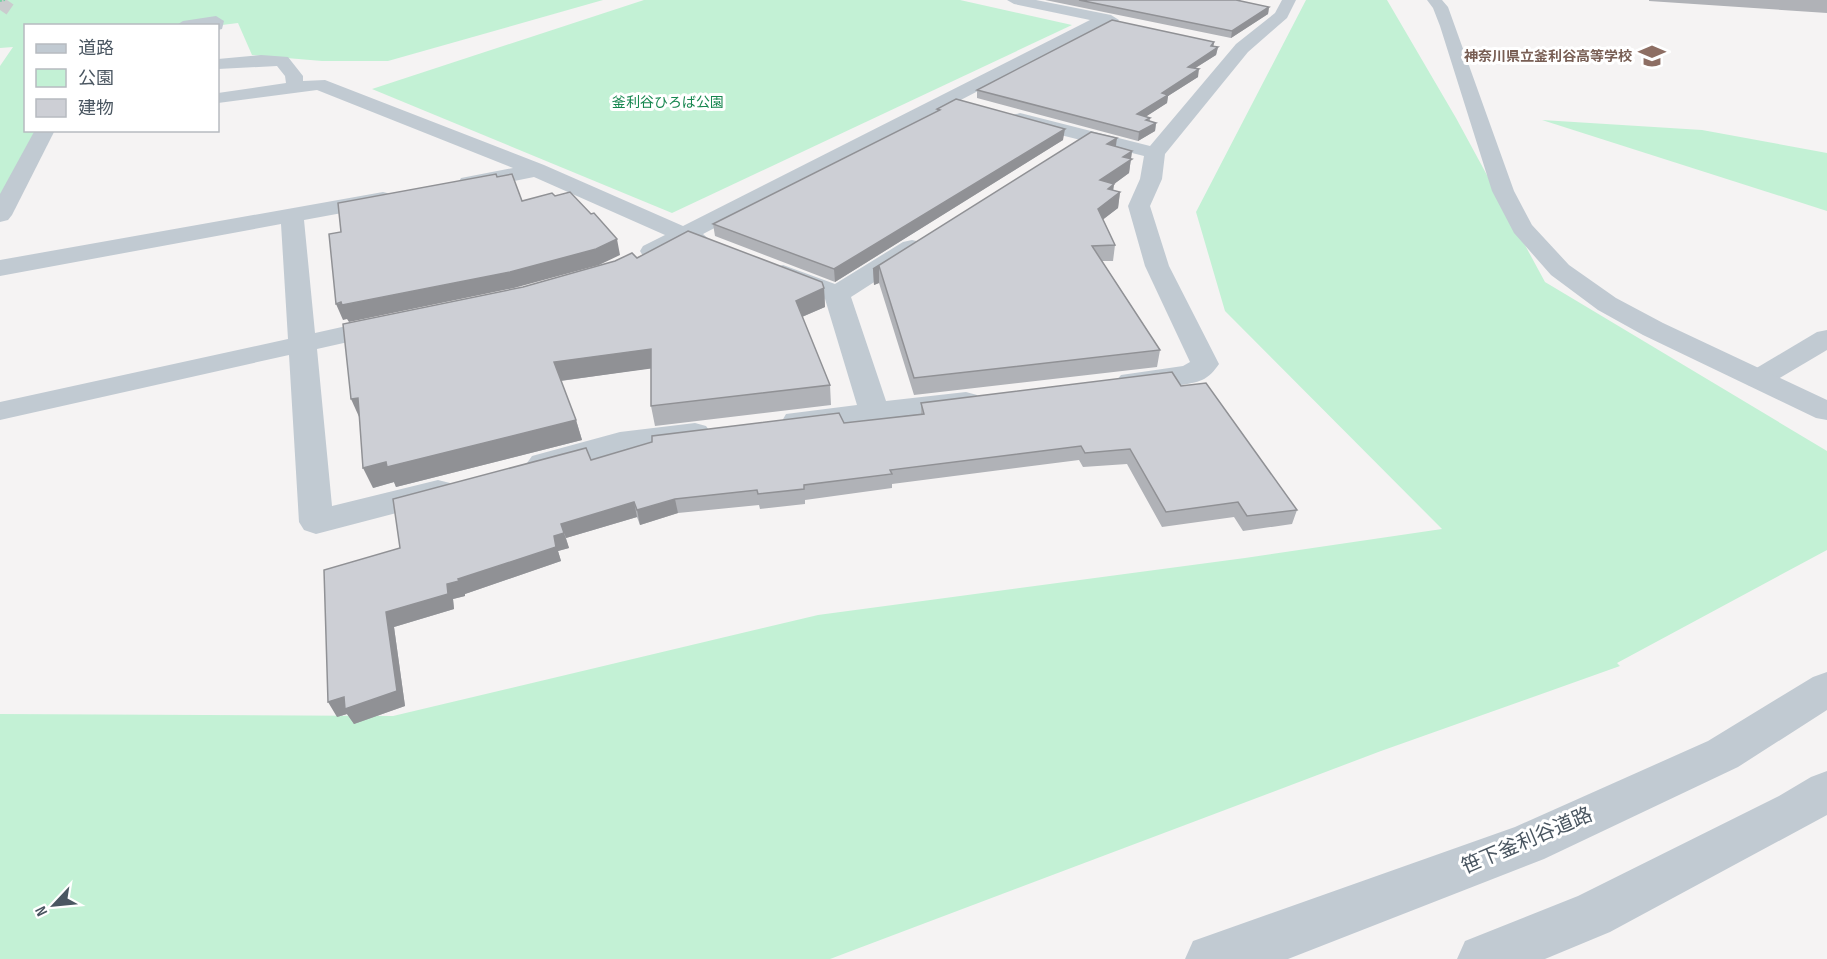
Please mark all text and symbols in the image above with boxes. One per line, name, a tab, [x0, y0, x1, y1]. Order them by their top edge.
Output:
legend	[24, 24, 219, 132]
text: 道路	[78, 38, 114, 59]
school or university icon: 神奈川県立釜利谷高等学校	[1637, 41, 1667, 71]
place label: 神奈川県立釜利谷高等学校	[1464, 48, 1632, 65]
text: 公園	[78, 68, 114, 89]
park label: 釜利谷ひろば公園	[612, 94, 724, 111]
text: 建物	[78, 98, 114, 119]
street label: 笹下釜利谷道路	[1458, 803, 1596, 879]
north arrow	[24, 875, 84, 935]
text: N	[31, 903, 52, 919]

